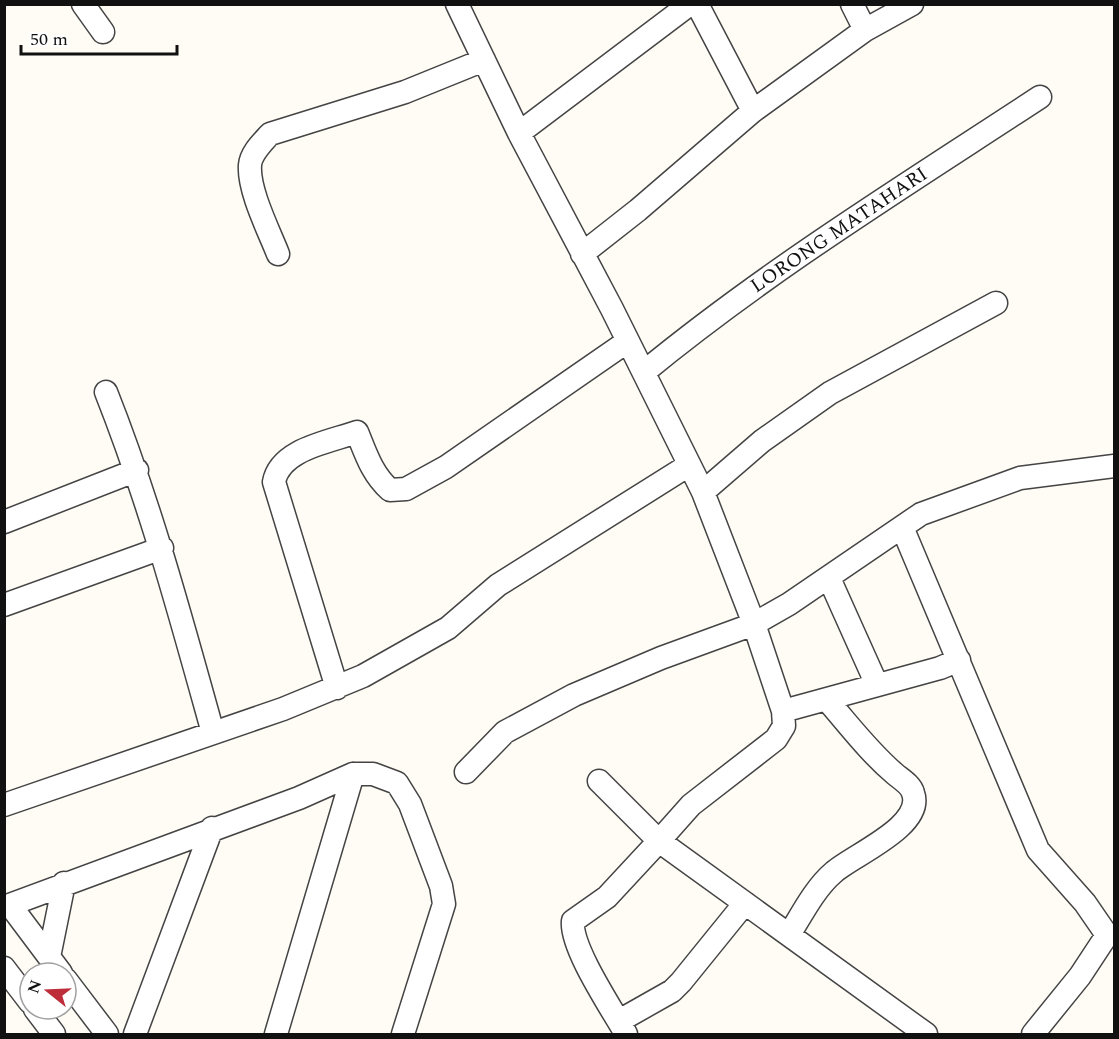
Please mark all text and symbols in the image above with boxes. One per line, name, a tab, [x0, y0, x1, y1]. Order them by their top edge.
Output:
scale bar	[21, 18, 177, 56]
text: 50 m	[30, 26, 68, 53]
street label: LORONG MATAHARI	[744, 159, 934, 301]
north arrow	[18, 961, 78, 1021]
text: N	[21, 977, 48, 997]

